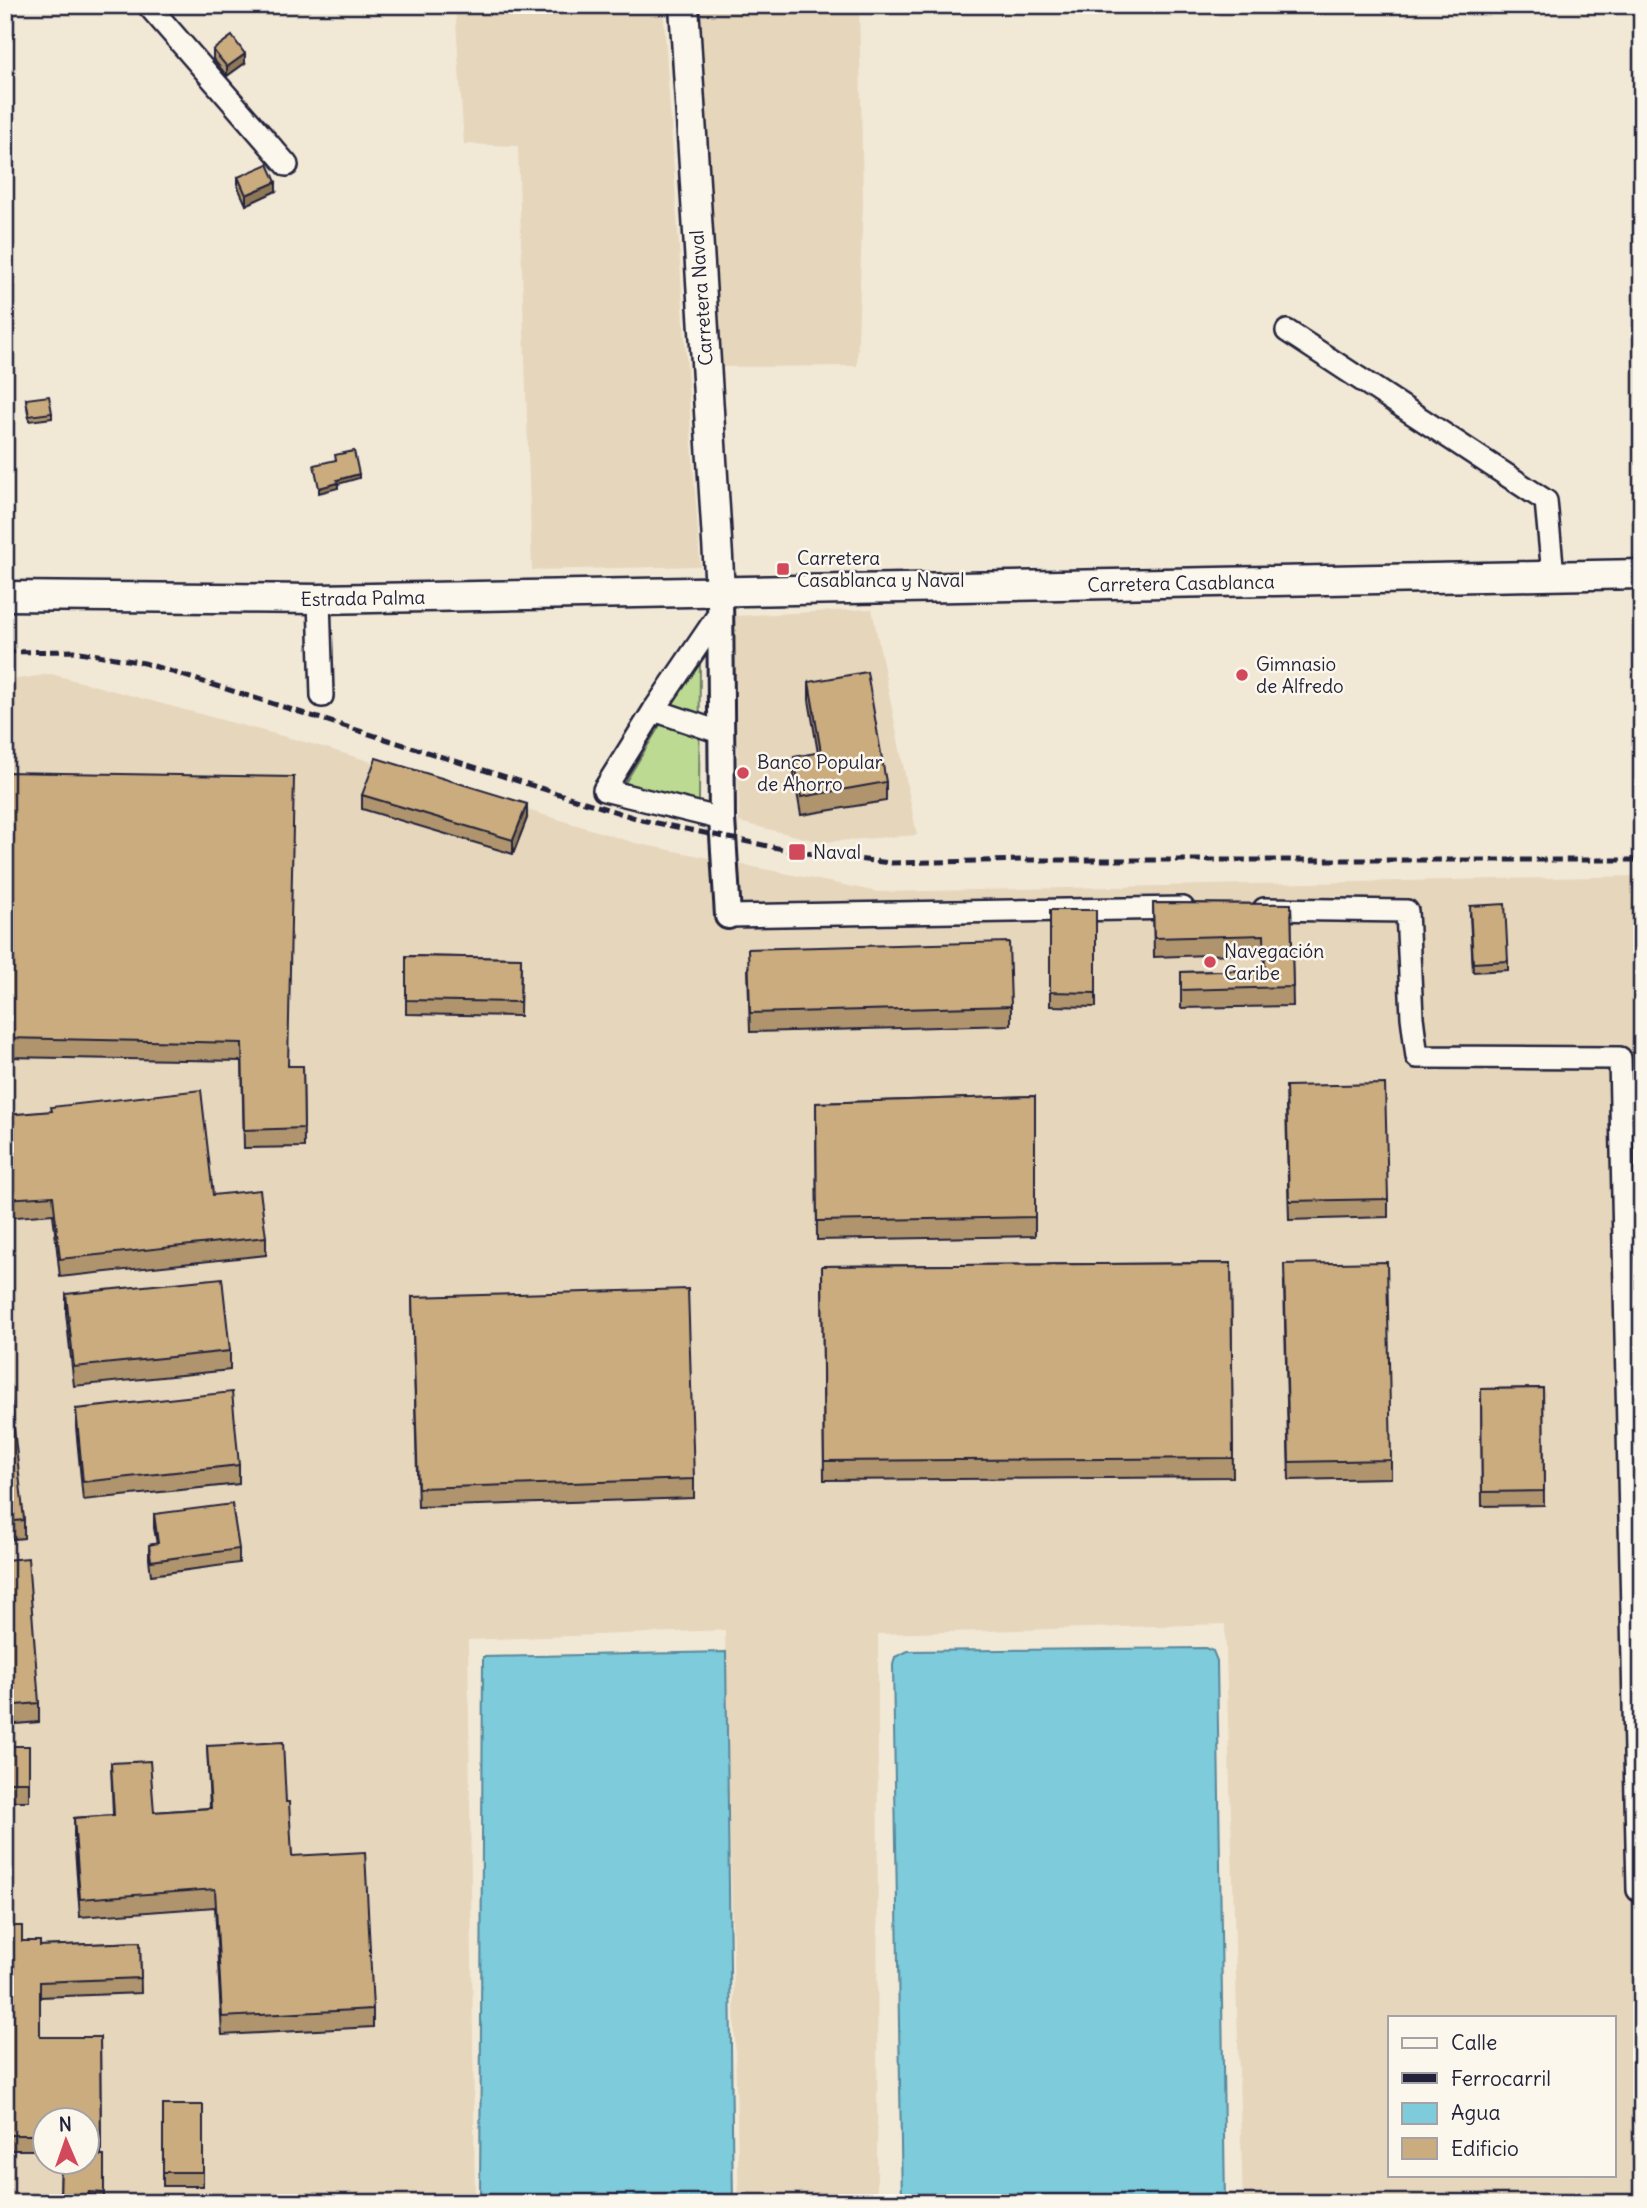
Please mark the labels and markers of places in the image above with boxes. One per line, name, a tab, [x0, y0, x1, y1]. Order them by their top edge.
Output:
place label: Carretera Casablanca y Naval	[797, 546, 965, 592]
marker: Carretera Casablanca y Naval	[775, 561, 791, 577]
place label: Gimnasio de Alfredo	[1256, 652, 1344, 698]
marker: Gimnasio de Alfredo	[1234, 667, 1250, 683]
place label: Banco Popular de Ahorro	[757, 750, 883, 796]
marker: Banco Popular de Ahorro	[735, 765, 751, 781]
place label: Naval	[813, 840, 861, 864]
marker: Naval	[787, 842, 807, 862]
place label: Navegación Caribe	[1224, 939, 1324, 985]
marker: Navegación Caribe	[1202, 954, 1218, 970]

